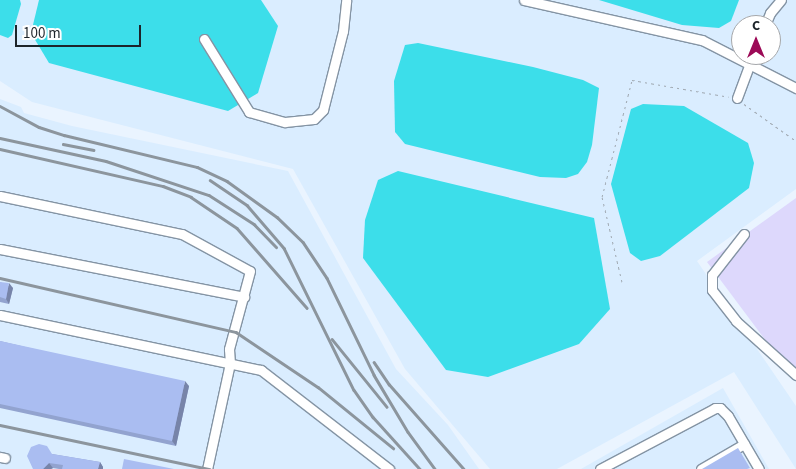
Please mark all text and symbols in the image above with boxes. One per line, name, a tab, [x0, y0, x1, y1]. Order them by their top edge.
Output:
scale bar	[18, 15, 144, 47]
north arrow	[731, 15, 781, 65]
text: С	[752, 16, 760, 36]
text: 100 m	[23, 23, 61, 44]

